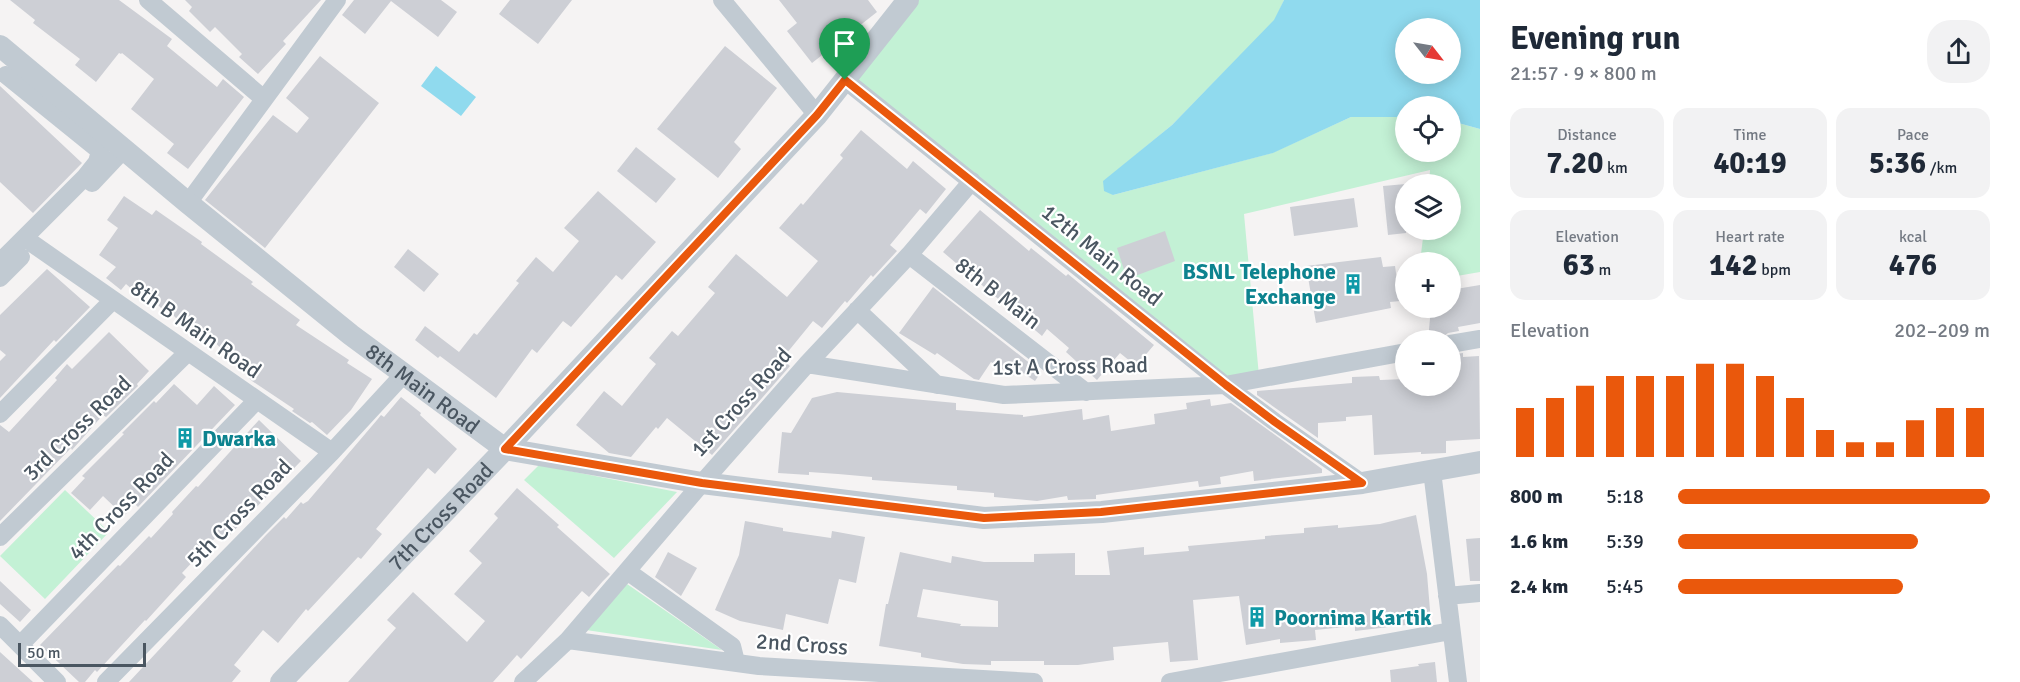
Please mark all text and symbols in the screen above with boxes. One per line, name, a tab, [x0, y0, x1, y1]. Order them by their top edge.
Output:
pin	[819, 18, 870, 80]
north arrow	[1395, 18, 1461, 84]
map controls	[1395, 18, 1461, 396]
text: Evening run	[1510, 18, 1680, 59]
button: share	[1927, 20, 1990, 83]
icon: arrive	[828, 27, 861, 60]
text: 21:57 · 9 × 800 m	[1510, 61, 1657, 86]
button: locate	[1395, 96, 1461, 162]
text: Distance	[1557, 125, 1617, 145]
text: Time	[1734, 125, 1766, 145]
text: Pace	[1897, 125, 1929, 145]
text: 7.20	[1546, 145, 1603, 182]
text: 40:19	[1713, 145, 1787, 182]
text: 5:36	[1869, 145, 1926, 182]
text: km	[1603, 158, 1628, 178]
text: /km	[1926, 158, 1957, 178]
button: layers	[1395, 174, 1461, 240]
street label: 12th Main Road	[1036, 198, 1168, 312]
text: Elevation	[1555, 227, 1619, 247]
text: Heart rate	[1715, 227, 1785, 247]
text: kcal	[1899, 227, 1927, 247]
text: 63	[1563, 247, 1595, 284]
text: 142	[1709, 247, 1758, 284]
text: 476	[1889, 247, 1937, 284]
street label: 8th B Main	[950, 251, 1046, 335]
button: +	[1395, 252, 1461, 318]
place label: BSNL Telephone Exchange	[1183, 258, 1336, 310]
text: m	[1595, 260, 1611, 280]
text: bpm	[1758, 260, 1791, 280]
building icon: BSNL Telephone Exchange	[1341, 272, 1365, 296]
street label: 8th B Main Road	[125, 274, 267, 384]
text: Elevation	[1510, 318, 1590, 343]
text: 202–209 m	[1894, 318, 1990, 343]
button: −	[1395, 330, 1461, 396]
street label: 8th Main Road	[360, 337, 485, 439]
street label: 1st Cross Road	[685, 342, 797, 462]
street label: 1st A Cross Road	[992, 351, 1148, 381]
street label: 3rd Cross Road	[17, 370, 137, 486]
place label: Dwarka	[202, 425, 276, 452]
building icon: Dwarka	[173, 426, 197, 450]
street label: 4th Cross Road	[63, 446, 179, 566]
street label: 5th Cross Road	[181, 453, 297, 573]
street label: 7th Cross Road	[382, 456, 499, 576]
text: 800 m	[1510, 484, 1563, 509]
text: 5:18	[1606, 484, 1644, 509]
text: 1.6 km	[1510, 529, 1568, 554]
text: 5:39	[1606, 529, 1644, 554]
text: 2.4 km	[1510, 574, 1568, 599]
text: 5:45	[1606, 574, 1644, 599]
place label: Poornima Kartik	[1274, 604, 1432, 631]
building icon: Poornima Kartik	[1245, 605, 1269, 629]
street label: 2nd Cross	[755, 627, 849, 661]
scale bar	[18, 640, 146, 668]
text: 50 m	[27, 643, 61, 663]

